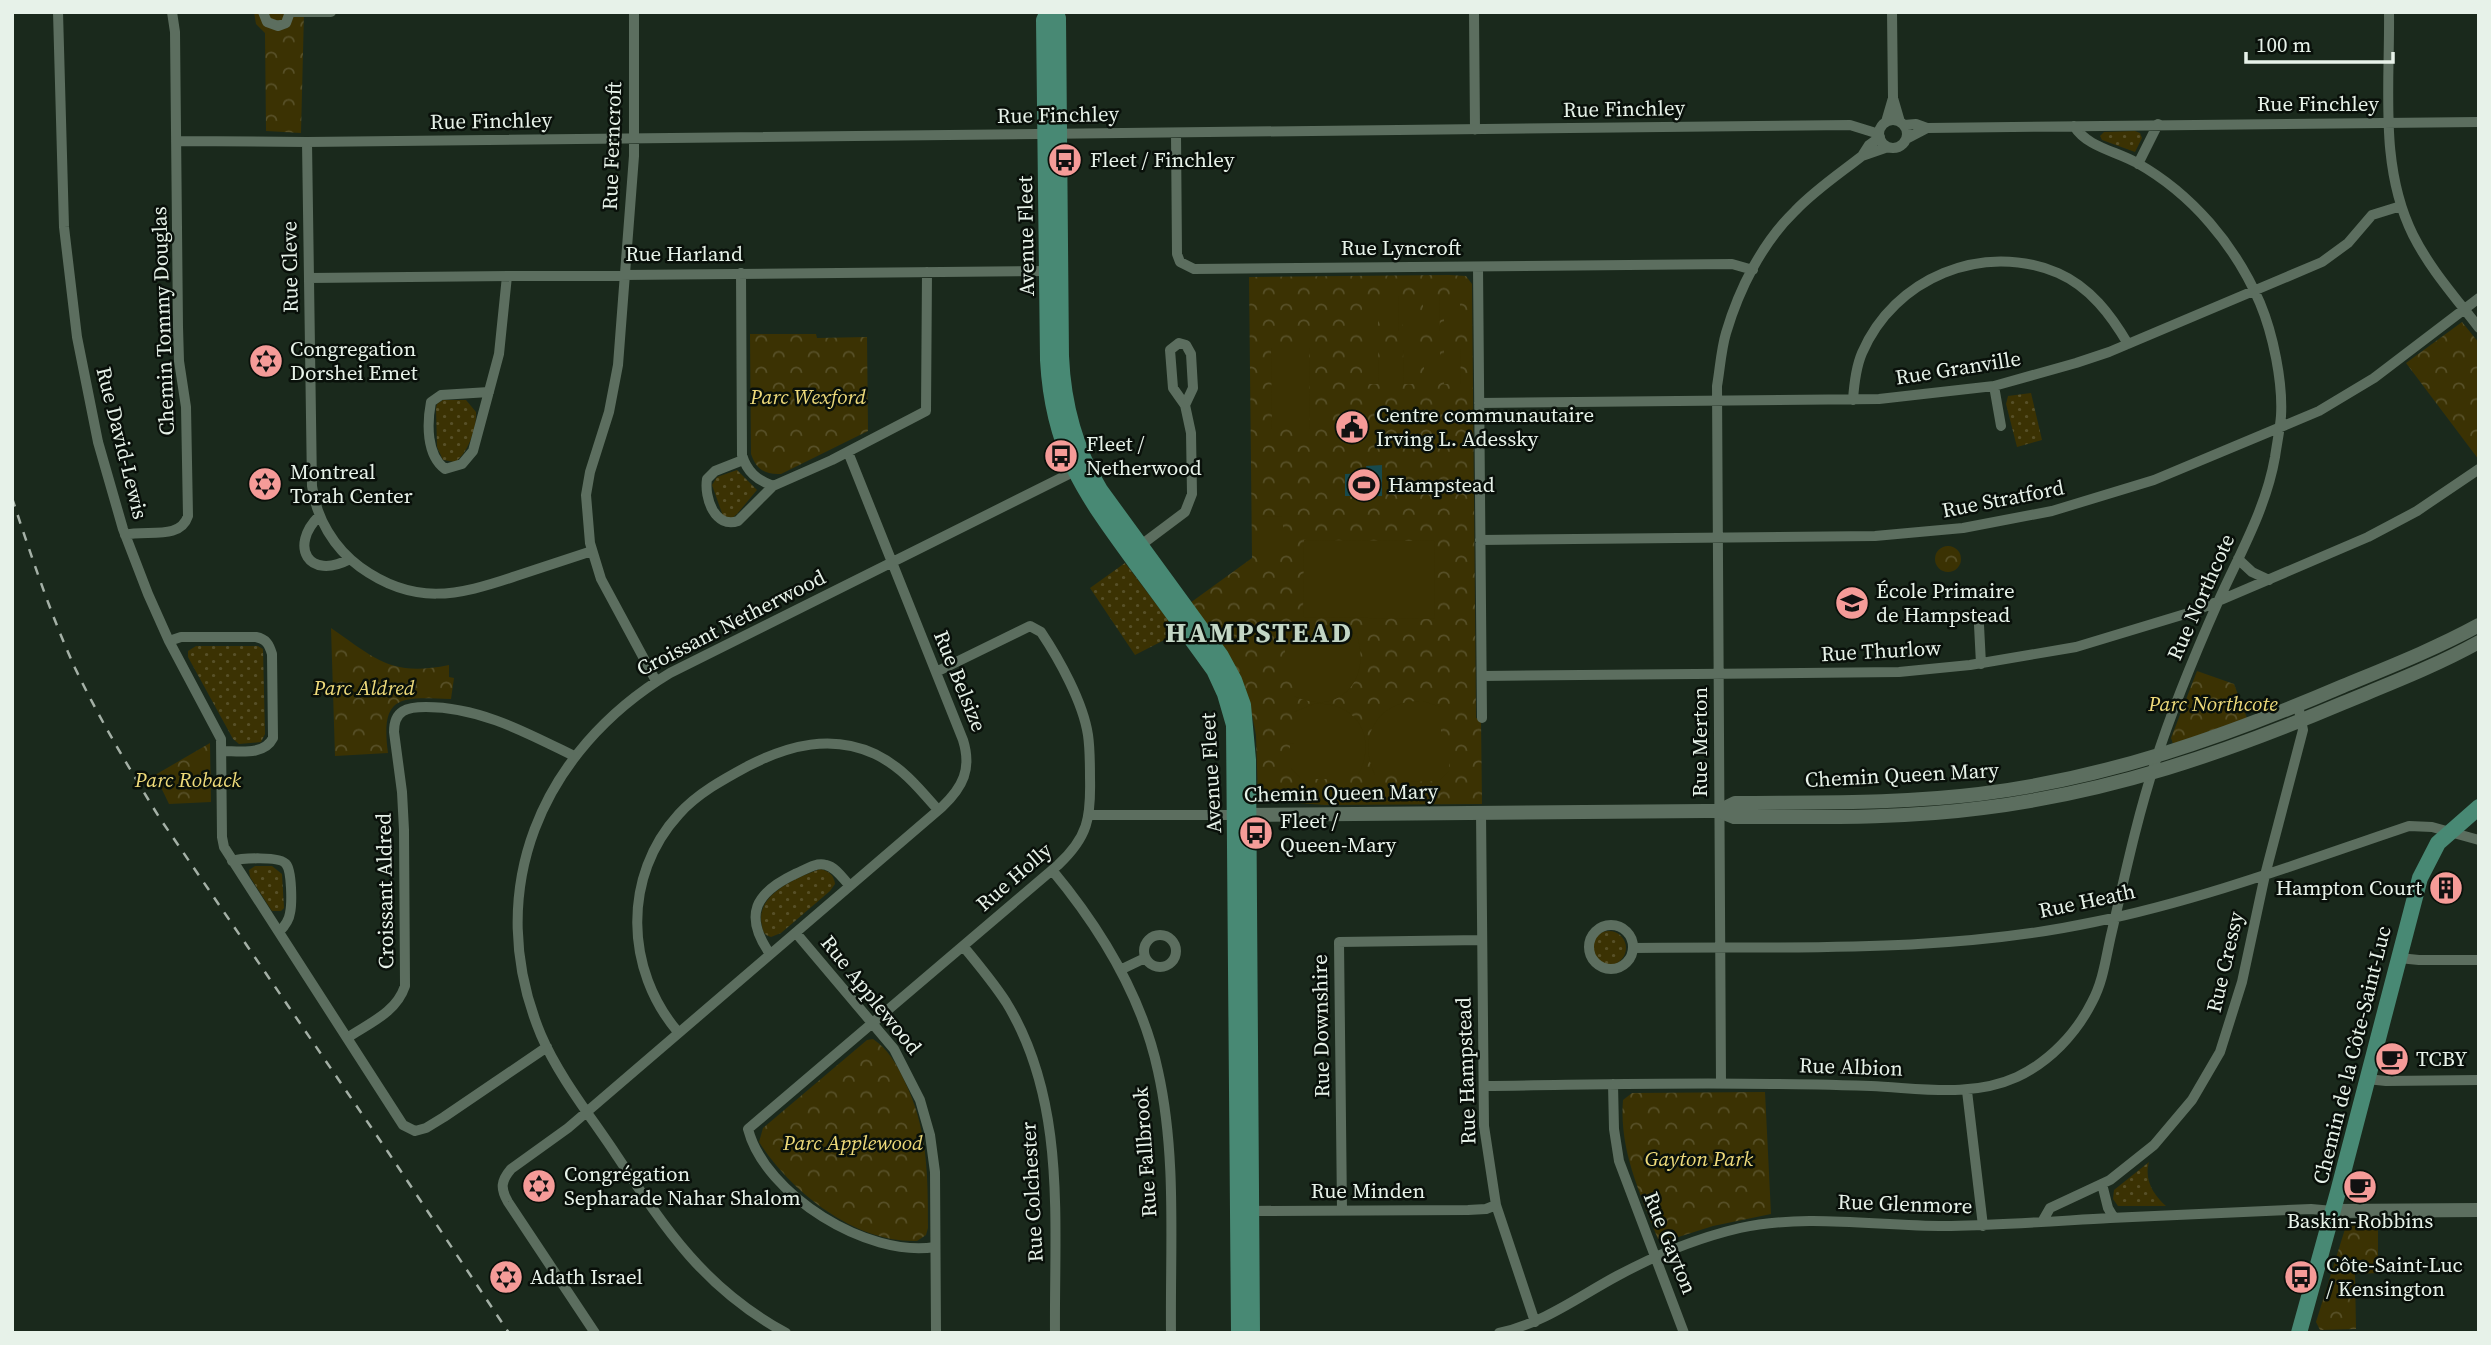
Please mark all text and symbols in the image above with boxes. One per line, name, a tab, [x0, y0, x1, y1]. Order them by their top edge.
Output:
scale bar	[2246, 21, 2393, 65]
text: 100 m	[2256, 30, 2311, 59]
street label: Rue Ferncroft	[595, 81, 628, 211]
street label: Rue Finchley	[2257, 89, 2379, 118]
street label: Rue Finchley	[1563, 93, 1686, 124]
street label: Rue Finchley	[997, 99, 1120, 130]
street label: Rue Finchley	[430, 105, 553, 136]
bus stop icon: Fleet / Finchley	[1046, 141, 1084, 179]
place label: Fleet / Finchley	[1090, 145, 1235, 174]
street label: Avenue Fleet	[1010, 175, 1041, 297]
street label: Chemin Tommy Douglas	[144, 206, 181, 436]
street label: Rue Cleve	[274, 221, 305, 313]
street label: Rue Lyncroft	[1341, 233, 1462, 262]
street label: Rue Harland	[625, 239, 743, 268]
place label: Congregation Dorshei Emet	[290, 334, 418, 387]
synagogue icon: Congregation Dorshei Emet	[247, 342, 285, 380]
street label: Rue Granville	[1893, 343, 2023, 392]
street label: Rue David-Lewis	[90, 364, 155, 522]
park label: Parc Wexford	[749, 382, 866, 411]
place label: Centre communautaire Irving L. Adessky	[1376, 400, 1594, 453]
public building icon: Centre communautaire Irving L. Adessky	[1333, 408, 1371, 446]
place label: Fleet / Netherwood	[1086, 429, 1202, 482]
bus stop icon: Fleet / Netherwood	[1042, 437, 1080, 475]
place label: Montreal Torah Center	[290, 457, 413, 510]
synagogue icon: Montreal Torah Center	[246, 465, 284, 503]
sports icon: Hampstead	[1345, 466, 1383, 504]
place label: Hampstead	[1388, 470, 1495, 499]
street label: Rue Stratford	[1939, 472, 2067, 525]
street label: Rue Northcote	[2160, 529, 2241, 665]
street label: Croissant Netherwood	[631, 562, 830, 683]
place label: École Primaire de Hampstead	[1876, 576, 2015, 629]
school or university icon: École Primaire de Hampstead	[1833, 584, 1871, 622]
district label: HAMPSTEAD	[1165, 613, 1353, 651]
street label: Rue Belsize	[927, 626, 994, 736]
street label: Rue Thurlow	[1820, 633, 1942, 668]
park label: Parc Aldred	[312, 673, 415, 702]
street label: Rue Merton	[1685, 686, 1714, 797]
park label: Parc Northcote	[2147, 689, 2278, 718]
street label: Avenue Fleet	[1193, 712, 1228, 834]
street label: Chemin Queen Mary	[1804, 755, 2000, 794]
park label: Parc Roback	[134, 765, 241, 794]
street label: Chemin Queen Mary	[1244, 776, 1439, 809]
place label: Fleet / Queen-Mary	[1280, 806, 1397, 859]
street label: Croissant Aldred	[369, 813, 400, 969]
bus stop icon: Fleet / Queen-Mary	[1237, 814, 1275, 852]
street label: Rue Holly	[970, 835, 1058, 918]
building icon: Hampton Court	[2427, 869, 2465, 907]
place label: Hampton Court	[2276, 873, 2422, 902]
street label: Rue Heath	[2036, 876, 2138, 925]
street label: Rue Cressy	[2199, 908, 2250, 1015]
street label: Chemin de la Côte-Saint-Luc	[2305, 923, 2398, 1187]
street label: Rue Applewood	[814, 929, 929, 1061]
street label: Rue Downshire	[1305, 954, 1336, 1098]
street label: Rue Hampstead	[1448, 997, 1483, 1145]
cafe icon: TCBY	[2373, 1040, 2411, 1078]
place label: TCBY	[2416, 1044, 2468, 1073]
street label: Rue Albion	[1799, 1050, 1904, 1083]
street label: Rue Fallbrook	[1125, 1085, 1164, 1218]
street label: Rue Colchester	[1013, 1121, 1050, 1263]
park label: Parc Applewood	[782, 1128, 923, 1157]
park label: Gayton Park	[1645, 1144, 1753, 1173]
place label: Congrégation Sepharade Nahar Shalom	[564, 1159, 801, 1212]
synagogue icon: Congrégation Sepharade Nahar Shalom	[520, 1167, 558, 1205]
cafe icon: Baskin-Robbins	[2341, 1168, 2379, 1206]
street label: Rue Minden	[1311, 1176, 1425, 1205]
street label: Rue Gayton	[1637, 1187, 1704, 1299]
street label: Rue Glenmore	[1837, 1187, 1973, 1220]
place label: Baskin-Robbins	[2287, 1206, 2433, 1235]
place label: Côte-Saint-Luc / Kensington	[2326, 1250, 2463, 1303]
synagogue icon: Adath Israel	[487, 1258, 525, 1296]
bus stop icon: Côte-Saint-Luc / Kensington	[2282, 1258, 2320, 1296]
place label: Adath Israel	[530, 1262, 643, 1291]

